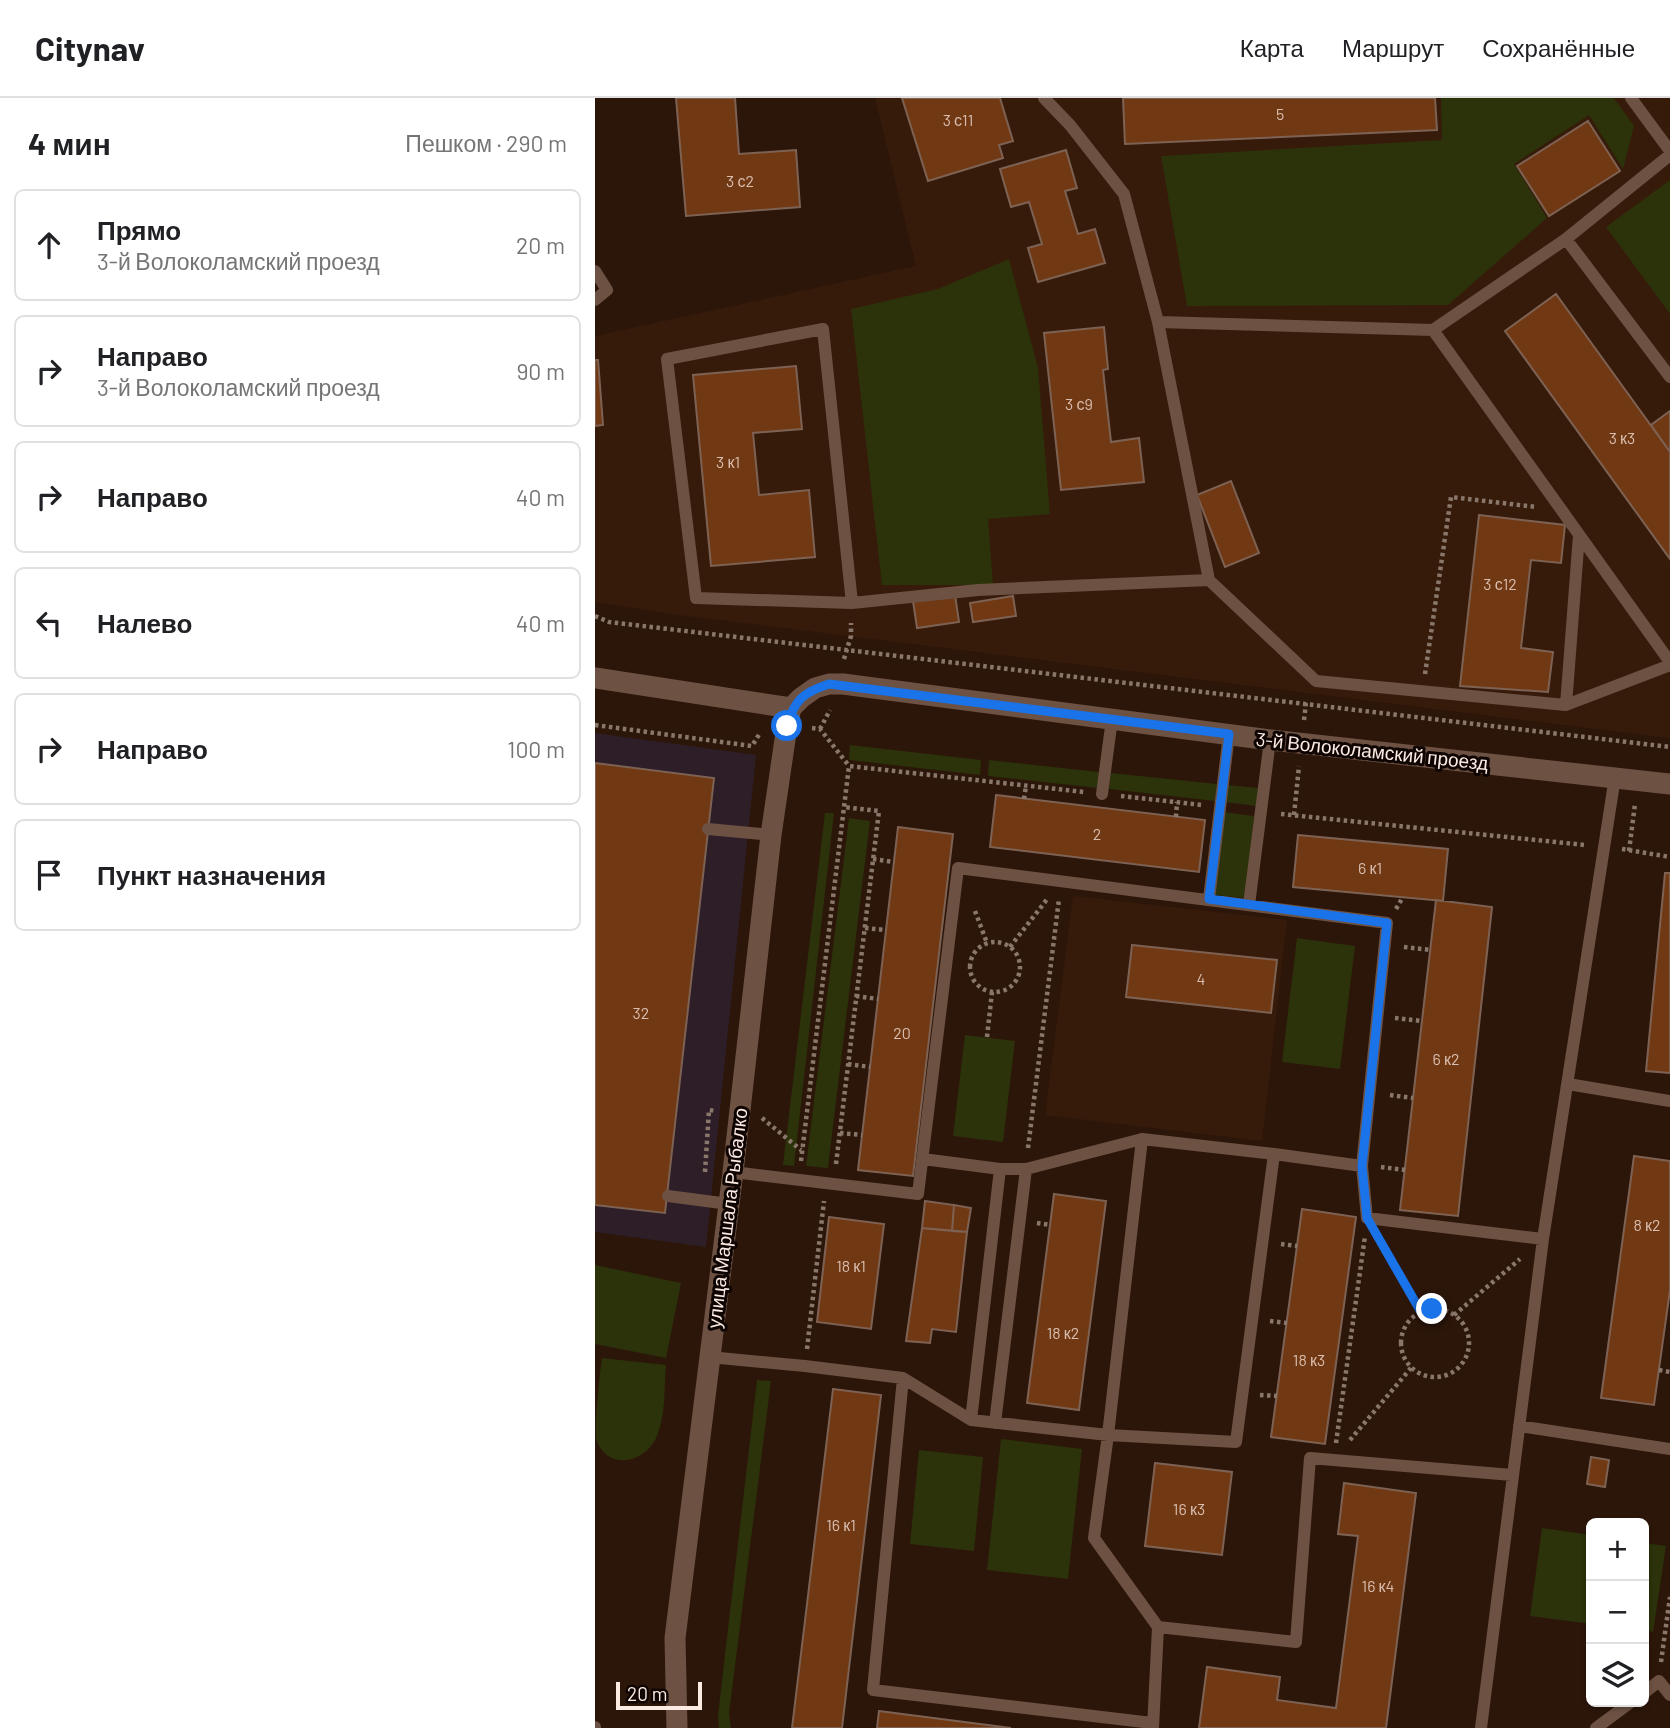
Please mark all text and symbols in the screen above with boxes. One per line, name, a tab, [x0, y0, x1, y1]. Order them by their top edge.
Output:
text: Citynav	[35, 28, 145, 68]
text: Карта	[1240, 33, 1304, 62]
text: Маршрут	[1342, 33, 1444, 62]
text: Сохранённые	[1482, 33, 1635, 62]
house number: 5	[1276, 104, 1284, 123]
house number: 3 с11	[943, 110, 973, 129]
text: 4 мин	[28, 125, 111, 161]
text: Пешком · 290 m	[405, 129, 567, 157]
house number: 3 с2	[726, 171, 754, 190]
text: Прямо	[97, 214, 181, 245]
icon: ahead	[30, 226, 68, 264]
text: 20 m	[516, 231, 565, 259]
text: 3-й Волоколамский проезд	[97, 247, 380, 275]
text: Направо	[97, 340, 208, 371]
icon: right	[30, 352, 68, 390]
text: 90 m	[516, 357, 565, 385]
text: 3-й Волоколамский проезд	[97, 373, 380, 401]
house number: 3 с9	[1065, 394, 1093, 413]
house number: 3 к3	[1609, 428, 1635, 447]
house number: 3 к1	[716, 452, 740, 471]
icon: right	[30, 478, 68, 516]
text: Направо	[97, 481, 208, 512]
text: 40 m	[516, 483, 565, 511]
house number: 3 с12	[1483, 574, 1517, 593]
icon: left	[30, 604, 68, 642]
text: Налево	[97, 607, 192, 638]
text: 40 m	[516, 609, 565, 637]
route start	[771, 710, 802, 741]
street label: 3-й Волоколамский проезд	[1255, 727, 1489, 774]
icon: right	[30, 730, 68, 768]
text: Направо	[97, 733, 208, 764]
text: 100 m	[507, 735, 565, 763]
house number: 2	[1093, 824, 1101, 843]
icon: arrive	[30, 856, 68, 894]
house number: 6 к1	[1358, 858, 1382, 877]
text: Пункт назначения	[97, 859, 326, 890]
house number: 4	[1197, 969, 1205, 988]
house number: 32	[633, 1003, 649, 1022]
house number: 20	[893, 1023, 911, 1042]
house number: 6 к2	[1432, 1049, 1460, 1068]
street label: улица Маршала Рыбалко	[702, 1106, 751, 1330]
house number: 8 к2	[1633, 1215, 1661, 1234]
house number: 18 к1	[836, 1256, 866, 1275]
route end	[1416, 1293, 1447, 1324]
house number: 18 к2	[1047, 1323, 1079, 1342]
house number: 18 к3	[1293, 1350, 1325, 1369]
house number: 16 к3	[1173, 1499, 1205, 1518]
house number: 16 к1	[826, 1515, 856, 1534]
map controls	[1586, 1518, 1649, 1707]
button: +	[1586, 1518, 1649, 1581]
house number: 16 к4	[1362, 1576, 1394, 1595]
button: −	[1586, 1581, 1649, 1644]
button: layers	[1586, 1644, 1649, 1707]
scale bar	[616, 1679, 702, 1711]
text: 20 m	[627, 1682, 667, 1705]

